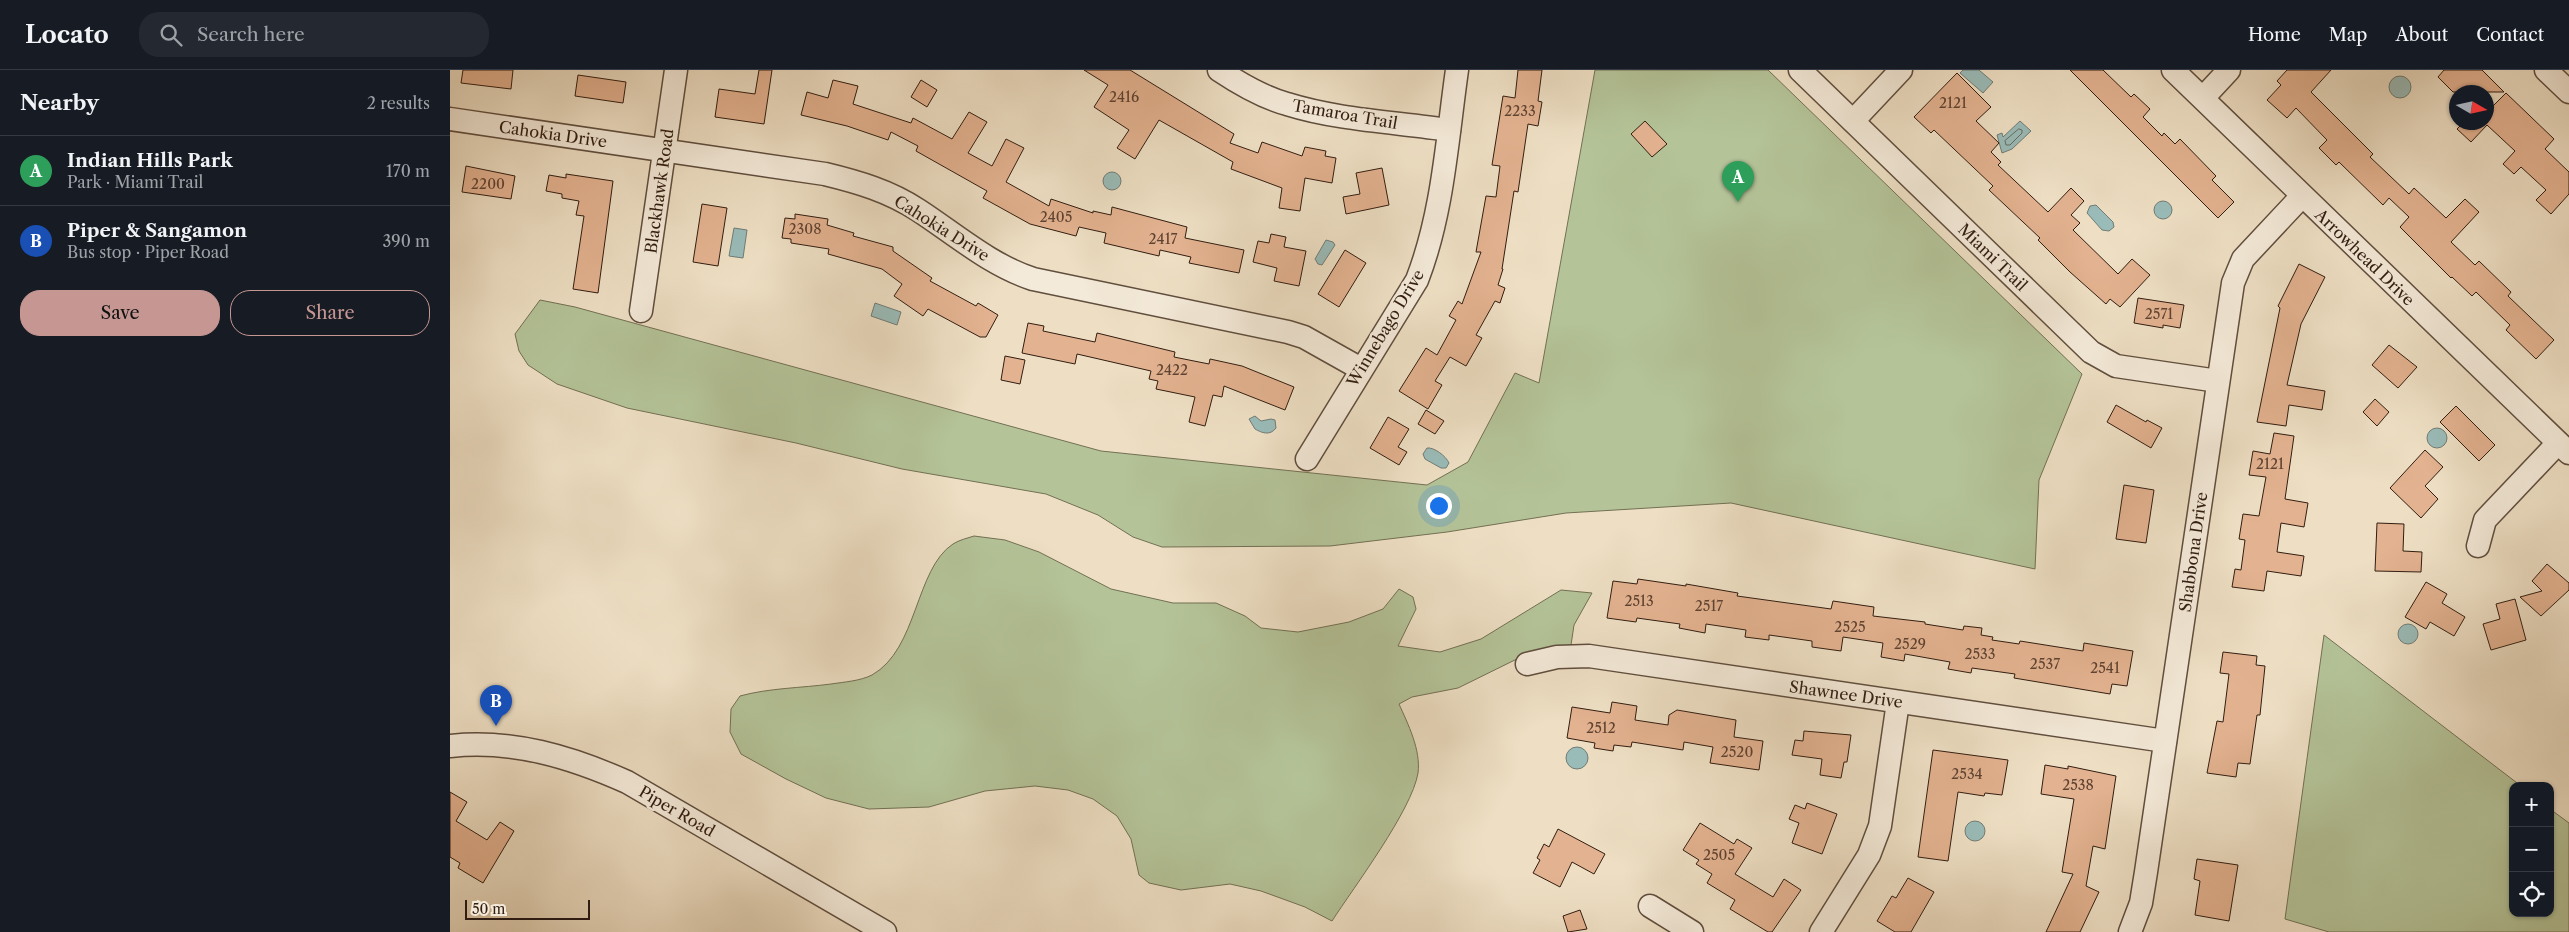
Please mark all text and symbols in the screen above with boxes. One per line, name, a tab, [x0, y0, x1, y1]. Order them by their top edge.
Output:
search box	[139, 12, 489, 57]
text: Locato	[25, 20, 109, 49]
icon: search	[157, 21, 185, 49]
text: Search here	[197, 23, 305, 46]
text: Home	[2248, 24, 2301, 46]
text: Map	[2329, 24, 2367, 46]
text: About	[2395, 24, 2448, 46]
text: Contact	[2476, 24, 2544, 46]
north arrow	[2449, 85, 2494, 130]
house number: 2416	[1109, 88, 1139, 106]
text: Nearby	[20, 90, 99, 115]
text: 2 results	[367, 93, 430, 113]
house number: 2121	[1939, 94, 1967, 112]
street label: Tamaroa Trail	[1291, 95, 1399, 133]
house number: 2233	[1504, 102, 1536, 120]
street label: Cahokia Drive	[498, 117, 608, 151]
street label: Blackhawk Road	[640, 127, 678, 255]
text: Indian Hills Park	[67, 149, 233, 172]
text: A	[30, 161, 42, 181]
text: 170 m	[386, 161, 430, 181]
pin: A	[1722, 161, 1754, 202]
text: Park · Miami Trail	[67, 172, 203, 192]
house number: 2200	[471, 175, 505, 193]
street label: Cahokia Drive	[891, 191, 993, 265]
street label: Arrowhead Drive	[2310, 204, 2419, 310]
house number: 2405	[1040, 208, 1072, 226]
text: Piper & Sangamon	[67, 219, 247, 242]
street label: Miami Trail	[1954, 219, 2032, 295]
house number: 2308	[789, 220, 821, 238]
house number: 2417	[1149, 230, 1178, 248]
text: B	[30, 231, 42, 251]
text: 390 m	[383, 231, 430, 251]
text: Bus stop · Piper Road	[67, 242, 229, 262]
street label: Winnebago Drive	[1342, 266, 1428, 391]
button: Save	[20, 290, 220, 336]
button: Share	[230, 290, 430, 336]
house number: 2571	[2145, 305, 2173, 323]
house number: 2422	[1156, 361, 1188, 379]
house number: 2121	[2256, 455, 2284, 473]
street label: Shabbona Drive	[2175, 491, 2211, 613]
your location	[1426, 493, 1452, 519]
house number: 2513	[1624, 592, 1654, 610]
house number: 2517	[1695, 597, 1723, 615]
house number: 2525	[1834, 618, 1866, 636]
house number: 2529	[1894, 635, 1926, 653]
house number: 2533	[1964, 645, 1996, 663]
house number: 2537	[2030, 655, 2060, 673]
house number: 2541	[2090, 659, 2120, 677]
street label: Shawnee Drive	[1788, 676, 1904, 712]
pin: B	[480, 685, 512, 726]
house number: 2512	[1586, 719, 1616, 737]
house number: 2520	[1721, 743, 1753, 761]
house number: 2534	[1951, 765, 1983, 783]
house number: 2538	[2062, 776, 2094, 794]
street label: Piper Road	[635, 781, 719, 841]
map controls	[2509, 782, 2554, 917]
button: +	[2509, 782, 2554, 827]
button: −	[2509, 827, 2554, 872]
house number: 2505	[1703, 846, 1735, 864]
button: locate	[2509, 872, 2554, 917]
scale bar	[465, 897, 590, 920]
text: 50 m	[472, 900, 505, 918]

